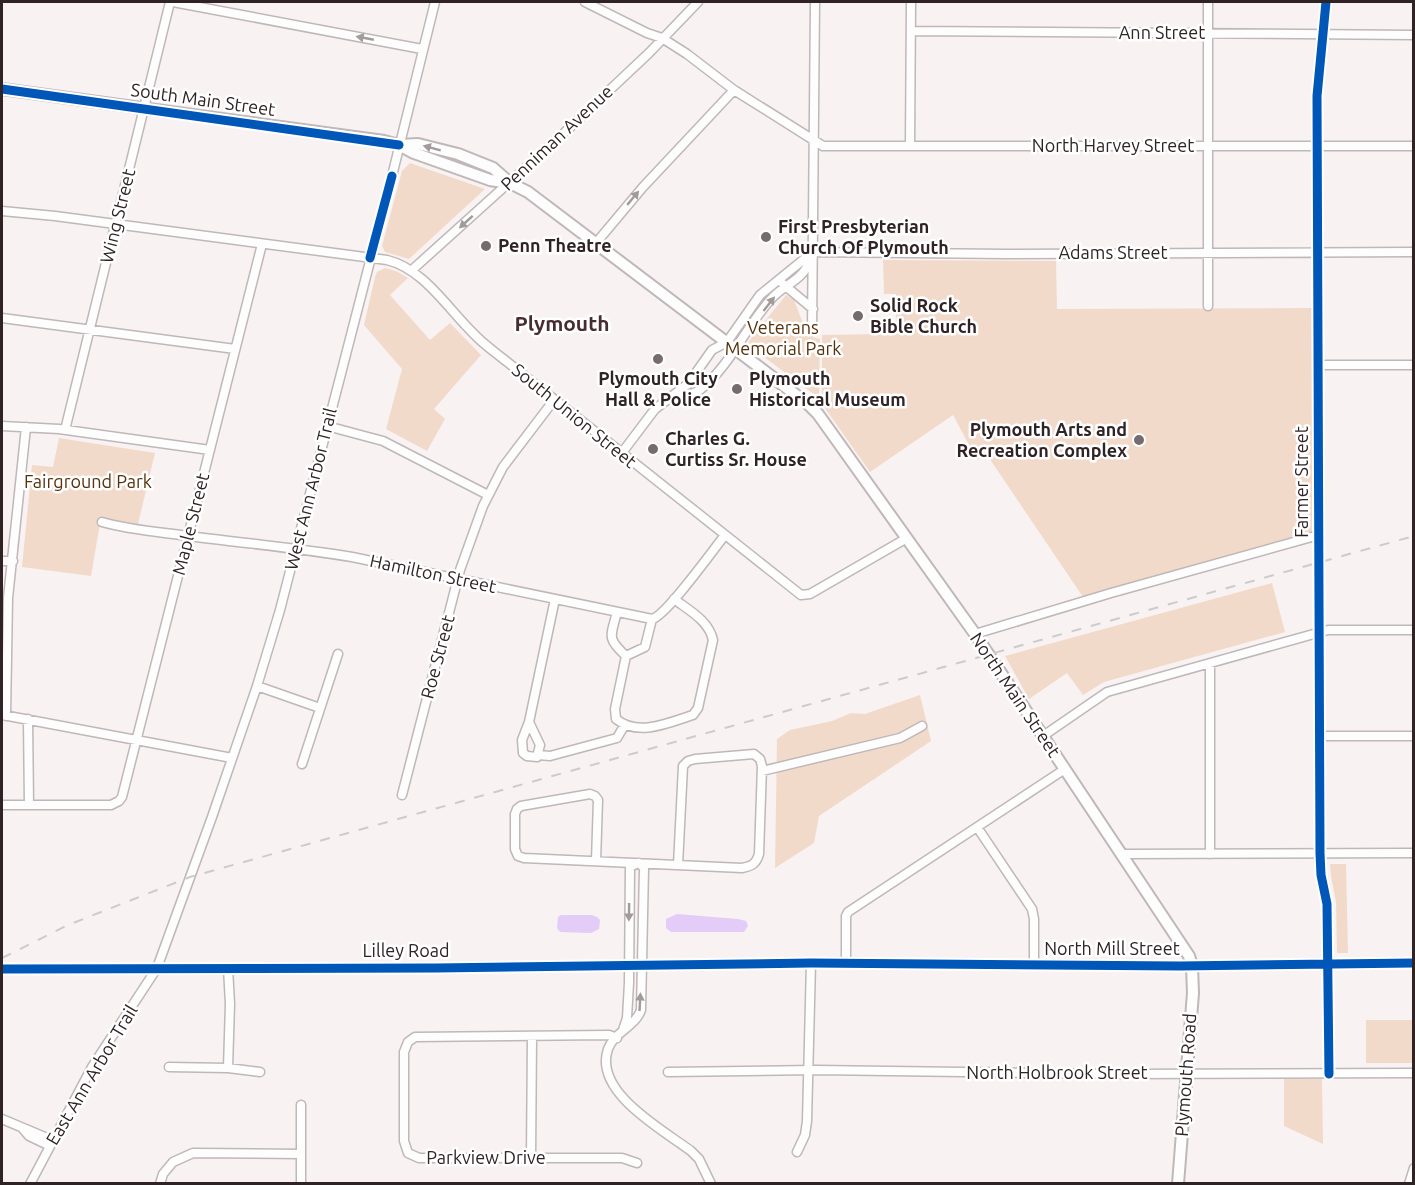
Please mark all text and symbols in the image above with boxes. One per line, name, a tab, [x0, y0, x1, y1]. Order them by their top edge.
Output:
street label: Ann Street	[1119, 22, 1205, 42]
one-way arrow	[355, 33, 374, 42]
street label: South Main Street	[130, 79, 277, 119]
street label: Penniman Avenue	[496, 80, 616, 194]
street label: North Harvey Street	[1032, 135, 1194, 155]
one-way arrow	[423, 142, 442, 152]
street label: Wing Street	[96, 167, 138, 265]
one-way arrow	[627, 190, 640, 206]
one-way arrow	[459, 215, 474, 228]
place label: First Presbyterian Church Of Plymouth	[778, 216, 949, 257]
marker: First Presbyterian Church Of Plymouth	[759, 230, 773, 244]
place label: Penn Theatre	[498, 235, 612, 255]
marker: Penn Theatre	[479, 239, 493, 253]
street label: Adams Street	[1058, 242, 1168, 262]
place label: Solid Rock Bible Church	[870, 295, 977, 336]
one-way arrow	[762, 296, 774, 311]
marker: Solid Rock Bible Church	[851, 309, 865, 323]
district label: Plymouth	[515, 311, 610, 335]
park label: Veterans Memorial Park	[725, 317, 841, 358]
marker: Plymouth City Hall & Police	[651, 352, 665, 366]
street label: South Union Street	[509, 359, 641, 471]
place label: Plymouth City Hall & Police	[598, 368, 718, 409]
place label: Plymouth Historical Museum	[749, 368, 906, 409]
marker: Plymouth Historical Museum	[730, 382, 744, 396]
street label: West Ann Arbor Trail	[280, 405, 340, 572]
place label: Plymouth Arts and Recreation Complex	[956, 419, 1127, 460]
street label: Farmer Street	[1291, 426, 1311, 538]
place label: Charles G. Curtiss Sr. House	[665, 428, 807, 469]
marker: Plymouth Arts and Recreation Complex	[1132, 433, 1146, 447]
marker: Charles G. Curtiss Sr. House	[646, 442, 660, 456]
park label: Fairground Park	[24, 471, 152, 491]
street label: Maple Street	[168, 471, 212, 577]
street label: Hamilton Street	[368, 550, 498, 596]
street label: Roe Street	[416, 613, 458, 701]
street label: North Main Street	[967, 628, 1065, 760]
one-way arrow	[625, 902, 634, 921]
street label: North Mill Street	[1044, 938, 1180, 958]
street label: Lilley Road	[362, 940, 450, 960]
one-way arrow	[636, 992, 645, 1011]
street label: East Ann Arbor Trail	[41, 1001, 141, 1148]
street label: Plymouth Road	[1171, 1013, 1199, 1137]
street label: North Holbrook Street	[966, 1062, 1148, 1082]
street label: Parkview Drive	[426, 1147, 546, 1167]

